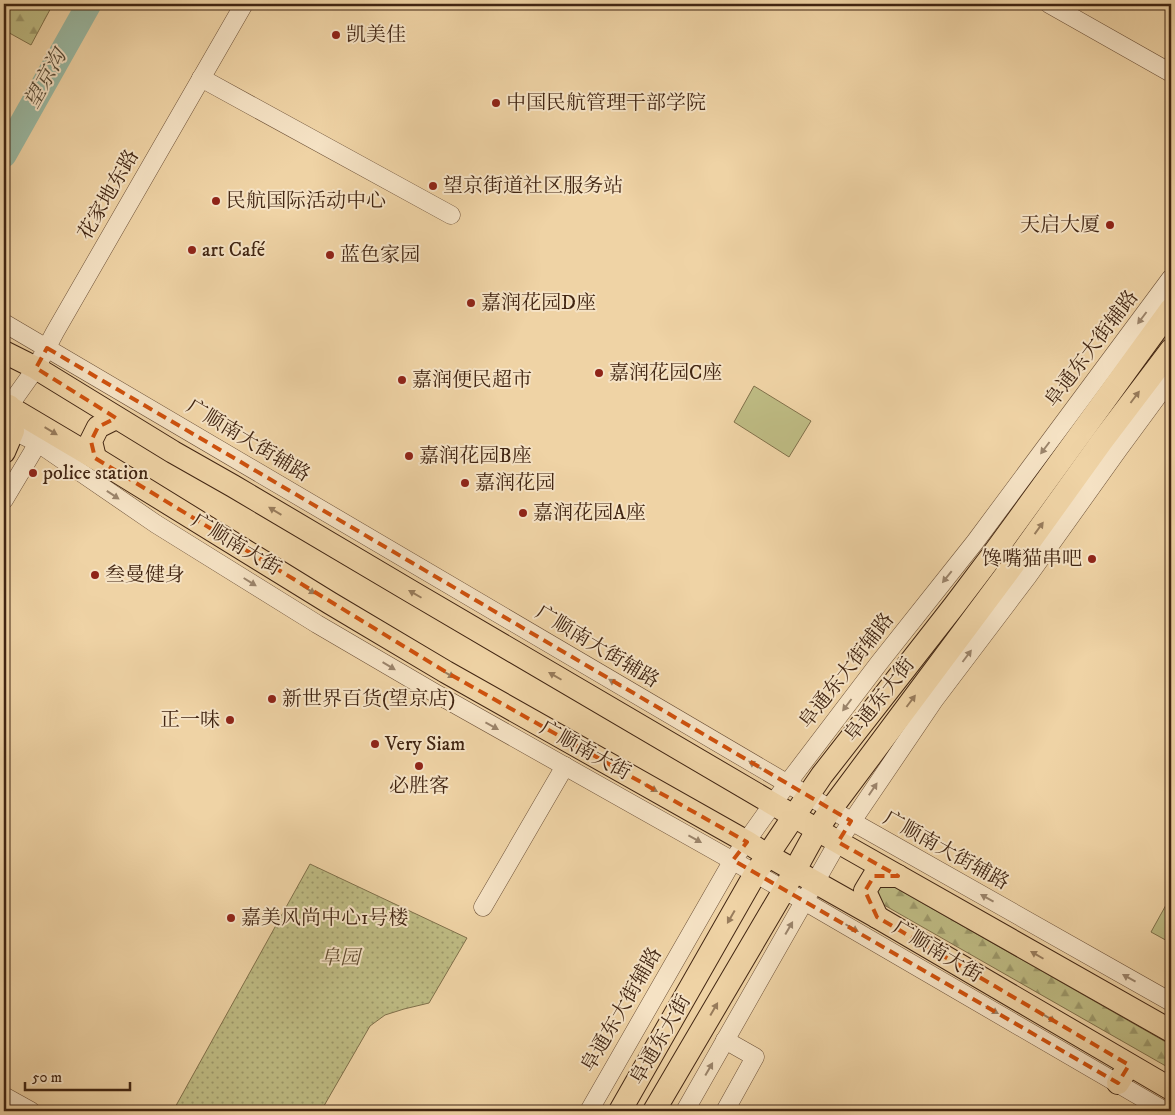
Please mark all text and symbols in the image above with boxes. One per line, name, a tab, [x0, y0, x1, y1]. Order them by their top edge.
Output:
place label: 凯美佳	[346, 23, 406, 48]
marker: 凯美佳	[330, 29, 342, 41]
water label: 望京沟	[19, 43, 74, 113]
place label: 中国民航管理干部学院	[506, 91, 706, 116]
marker: 中国民航管理干部学院	[490, 97, 502, 109]
street label: 花家地东路	[73, 145, 145, 245]
place label: 望京街道社区服务站	[443, 174, 623, 199]
marker: 望京街道社区服务站	[427, 180, 439, 192]
place label: 民航国际活动中心	[226, 189, 386, 214]
marker: 民航国际活动中心	[210, 195, 222, 207]
place label: 天启大厦	[1020, 213, 1100, 238]
marker: 天启大厦	[1104, 219, 1116, 231]
place label: art Café	[202, 238, 266, 263]
place label: 蓝色家园	[340, 243, 420, 268]
marker: art Café	[186, 244, 198, 256]
marker: 蓝色家园	[324, 249, 336, 261]
street label: 阜通东大街辅路	[1040, 286, 1144, 412]
place label: 嘉润花园D座	[481, 291, 596, 316]
marker: 嘉润花园D座	[465, 297, 477, 309]
one-way arrow	[1137, 311, 1147, 325]
place label: 嘉润花园C座	[609, 361, 722, 386]
marker: 嘉润花园C座	[593, 367, 605, 379]
place label: 嘉润便民超市	[412, 368, 532, 393]
marker: 嘉润便民超市	[396, 374, 408, 386]
one-way arrow	[1130, 391, 1141, 404]
street label: 广顺南大街辅路	[182, 394, 314, 488]
one-way arrow	[45, 427, 58, 436]
one-way arrow	[1040, 441, 1050, 455]
place label: 嘉润花园B座	[419, 444, 532, 469]
marker: 嘉润花园B座	[403, 450, 415, 462]
place label: police station	[42, 461, 149, 486]
marker: police station	[27, 467, 39, 479]
place label: 嘉润花园	[475, 471, 555, 496]
marker: 嘉润花园	[459, 477, 471, 489]
one-way arrow	[107, 490, 120, 500]
place label: 嘉润花园A座	[533, 501, 646, 526]
one-way arrow	[269, 507, 282, 516]
marker: 嘉润花园A座	[517, 507, 529, 519]
street label: 广顺南大街	[187, 509, 285, 581]
one-way arrow	[1034, 522, 1045, 535]
place label: 馋嘴猫串吧	[982, 547, 1082, 572]
marker: 馋嘴猫串吧	[1086, 553, 1098, 565]
place label: 叁曼健身	[105, 563, 185, 588]
marker: 叁曼健身	[89, 569, 101, 581]
one-way arrow	[941, 570, 952, 583]
one-way arrow	[244, 578, 257, 587]
one-way arrow	[302, 585, 315, 594]
one-way arrow	[408, 590, 422, 599]
street label: 广顺南大街辅路	[531, 600, 663, 694]
street label: 阜通东大街辅路	[794, 608, 900, 734]
one-way arrow	[962, 649, 972, 663]
street label: 阜通东大街	[840, 653, 920, 747]
one-way arrow	[383, 662, 396, 671]
one-way arrow	[441, 669, 455, 678]
one-way arrow	[549, 672, 562, 681]
one-way arrow	[609, 678, 622, 687]
place label: 新世界百货(望京店)	[282, 687, 455, 712]
marker: 新世界百货(望京店)	[266, 693, 278, 705]
one-way arrow	[906, 695, 917, 708]
one-way arrow	[841, 698, 852, 711]
place label: 正一味	[160, 708, 220, 733]
marker: 正一味	[224, 714, 236, 726]
street label: 广顺南大街	[535, 716, 635, 786]
one-way arrow	[486, 721, 499, 730]
place label: Very Siam	[384, 732, 465, 757]
marker: Very Siam	[369, 738, 381, 750]
marker: 必胜客	[413, 760, 425, 772]
one-way arrow	[749, 761, 762, 770]
place label: 必胜客	[389, 774, 449, 799]
one-way arrow	[868, 782, 878, 796]
one-way arrow	[644, 783, 657, 792]
street label: 广顺南大街辅路	[879, 806, 1013, 896]
one-way arrow	[689, 835, 702, 844]
one-way arrow	[981, 894, 994, 903]
place label: 嘉美风尚中心1号楼	[241, 906, 408, 931]
one-way arrow	[727, 909, 735, 924]
marker: 嘉美风尚中心1号楼	[225, 912, 237, 924]
street label: 广顺南大街	[888, 916, 986, 988]
one-way arrow	[785, 920, 793, 935]
one-way arrow	[845, 924, 858, 933]
street label: 阜通东大街辅路	[577, 943, 667, 1077]
park label: 阜园	[320, 946, 363, 971]
one-way arrow	[1030, 951, 1045, 959]
one-way arrow	[1122, 974, 1135, 983]
street label: 阜通东大街	[626, 991, 696, 1089]
one-way arrow	[710, 1002, 719, 1015]
one-way arrow	[985, 1006, 1000, 1014]
one-way arrow	[1042, 1014, 1056, 1023]
scale bar	[25, 1060, 130, 1092]
one-way arrow	[704, 1062, 713, 1075]
text: 50 m	[32, 1068, 62, 1087]

